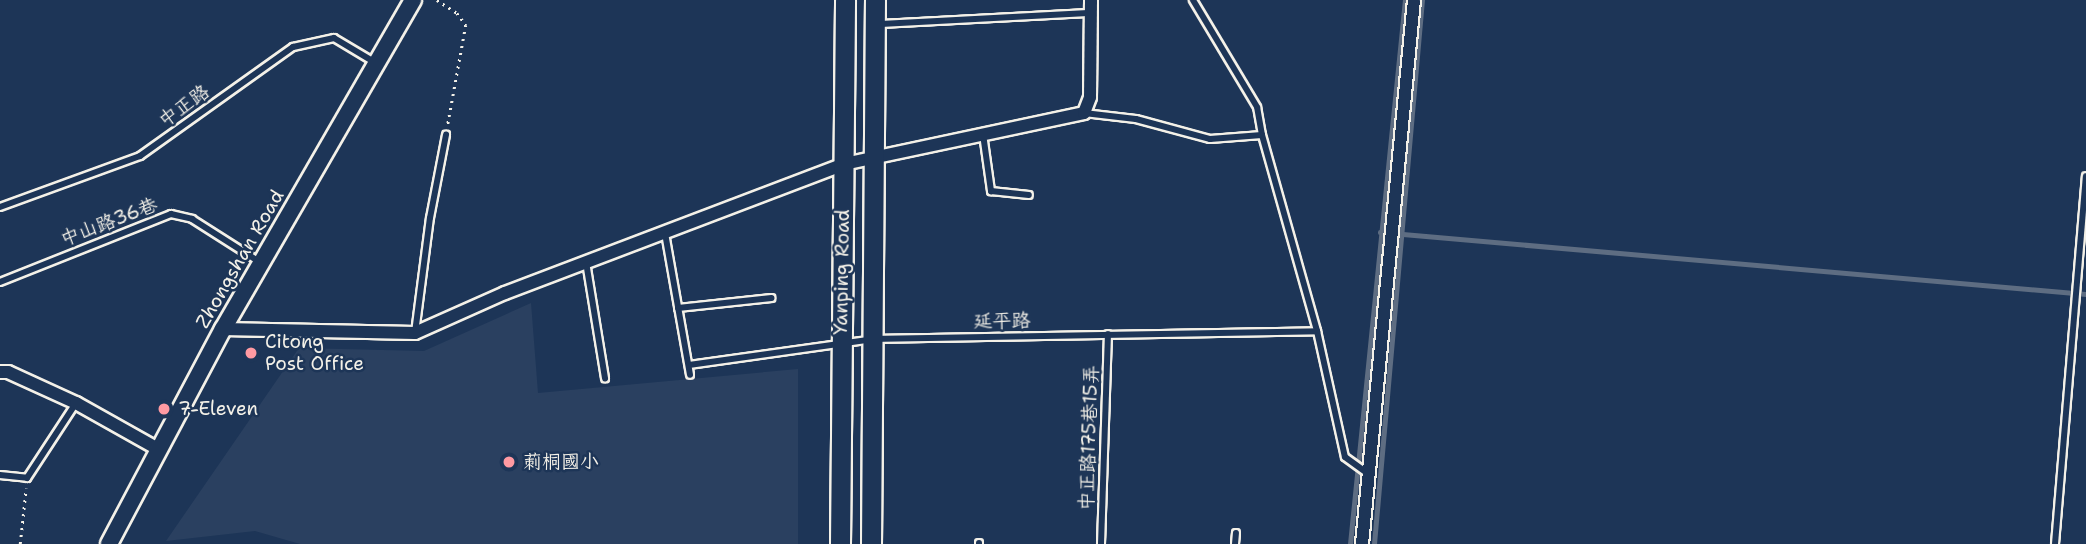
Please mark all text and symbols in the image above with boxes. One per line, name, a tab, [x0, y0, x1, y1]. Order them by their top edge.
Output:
street label: 中正路	[154, 80, 214, 132]
street label: Zhongshan Road	[191, 186, 289, 332]
street label: 中山路36巷	[57, 193, 161, 251]
street label: Yanping Road	[830, 209, 854, 335]
street label: 延平路	[973, 309, 1031, 333]
place label: Citong Post Office	[265, 331, 364, 375]
marker: Citong Post Office	[243, 345, 259, 361]
street label: 中正路175巷15弄	[1075, 365, 1103, 511]
place label: 7-Eleven	[178, 398, 258, 420]
marker: 7-Eleven	[156, 401, 172, 417]
place label: 莿桐國小	[523, 451, 599, 473]
marker: 莿桐國小	[501, 454, 517, 470]

